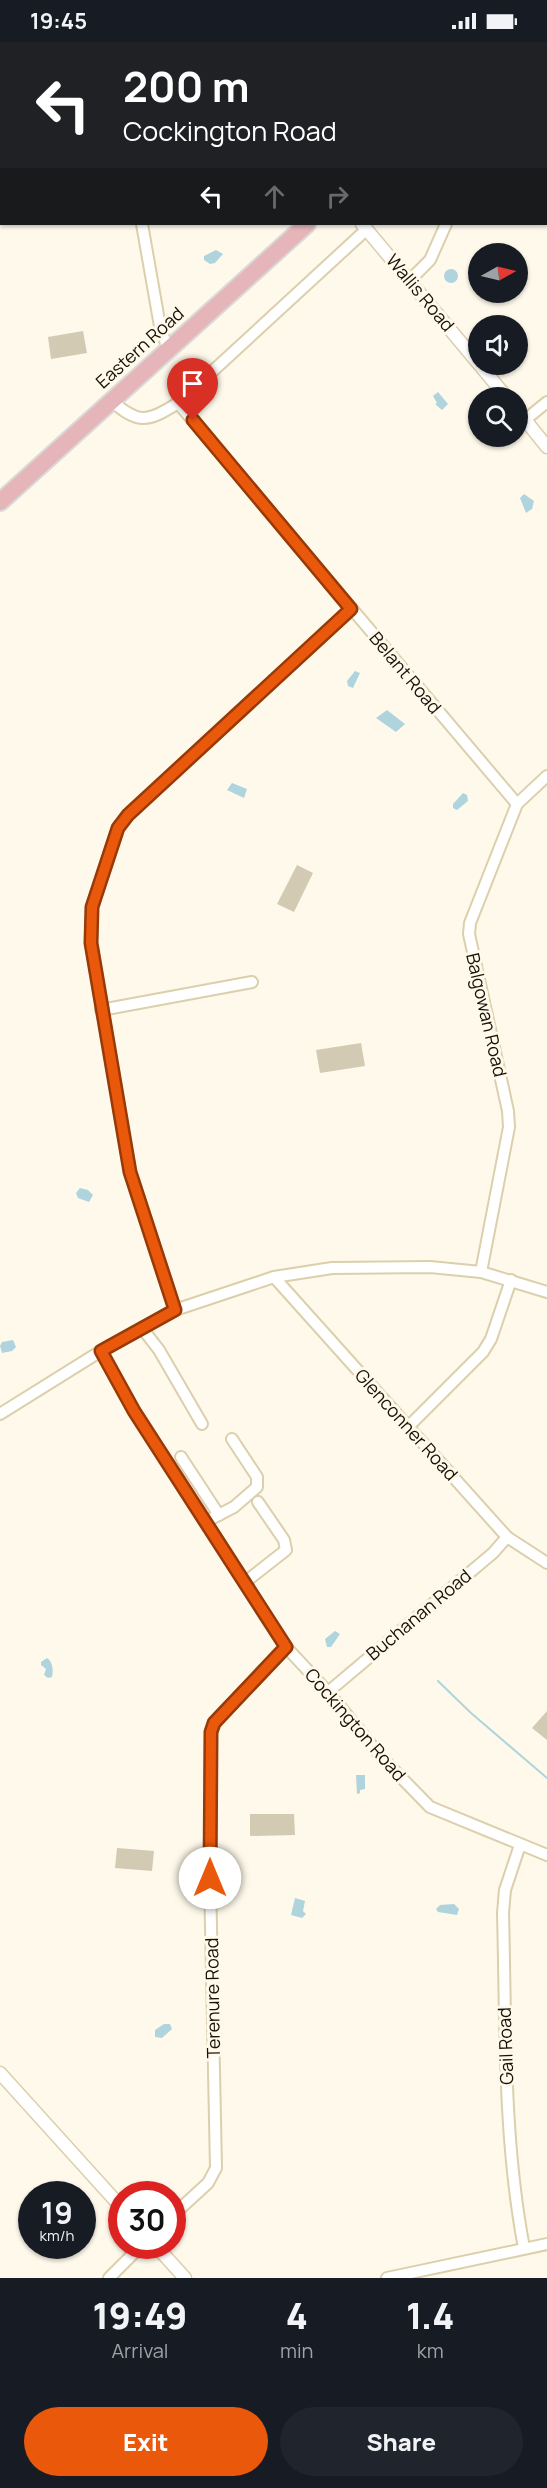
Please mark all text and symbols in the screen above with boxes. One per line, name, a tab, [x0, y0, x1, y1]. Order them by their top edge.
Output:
text: 19:45	[30, 6, 87, 36]
text: 200 m	[123, 57, 249, 115]
icon: left	[24, 66, 102, 144]
text: Cockington Road	[123, 112, 337, 149]
icon: left	[195, 180, 228, 213]
icon: ahead	[258, 180, 291, 213]
icon: right	[321, 180, 354, 213]
north arrow	[468, 243, 528, 303]
map controls	[468, 243, 528, 447]
street label: Wallis Road	[381, 249, 460, 336]
street label: Eastern Road	[90, 301, 188, 393]
button: sound	[468, 315, 528, 375]
pin	[167, 358, 218, 420]
icon: arrive	[176, 367, 209, 400]
button: search	[468, 387, 528, 447]
street label: Belant Road	[364, 626, 447, 718]
street label: Balgowan Road	[461, 950, 513, 1079]
street label: Glenconner Road	[350, 1363, 463, 1485]
street label: Buchanan Road	[361, 1563, 476, 1665]
street label: Cockington Road	[300, 1663, 412, 1786]
position arrow	[178, 1846, 242, 1910]
street label: Terenure Road	[199, 1937, 225, 2059]
street label: Gail Road	[492, 2007, 518, 2085]
speed limit sign: 30	[108, 2181, 186, 2259]
text: 19	[41, 2192, 73, 2233]
text: km/h	[40, 2225, 74, 2246]
text: 19:49	[92, 2291, 188, 2340]
text: 4	[286, 2291, 308, 2340]
text: 1.4	[406, 2291, 455, 2340]
text: Arrival	[111, 2337, 169, 2364]
text: min	[280, 2337, 313, 2364]
text: km	[417, 2337, 444, 2364]
button: Exit	[24, 2407, 268, 2476]
button: Share	[280, 2407, 523, 2476]

